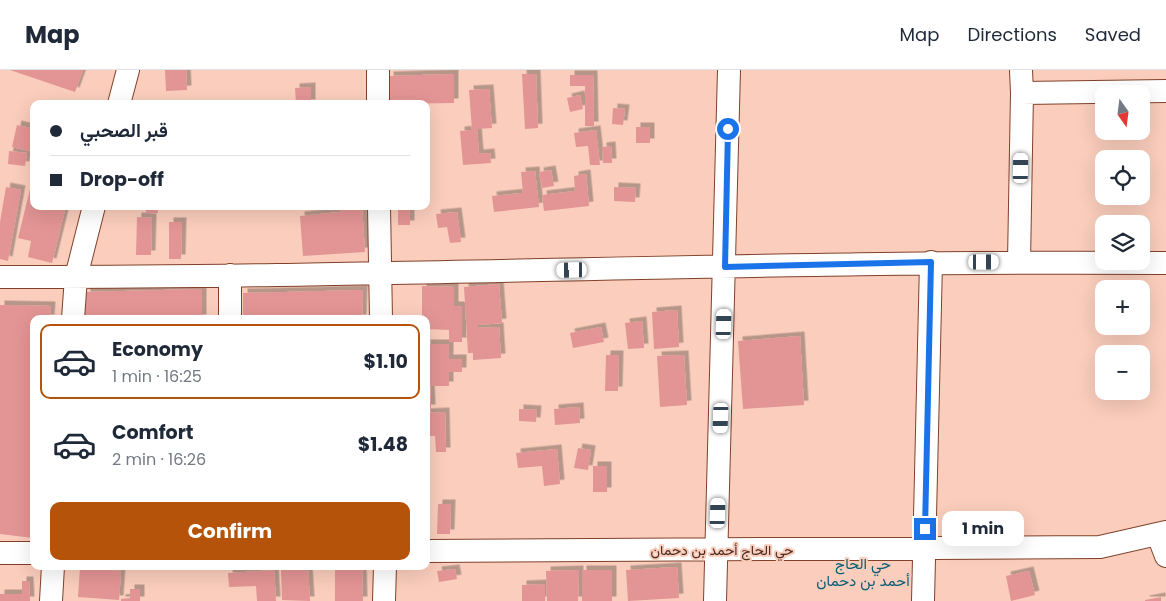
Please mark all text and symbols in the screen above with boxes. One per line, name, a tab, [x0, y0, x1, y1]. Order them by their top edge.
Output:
text: Map	[25, 18, 80, 51]
text: Map	[900, 22, 939, 47]
text: Directions	[967, 22, 1057, 47]
text: Saved	[1085, 22, 1141, 47]
north arrow	[1095, 85, 1150, 140]
map controls	[1095, 85, 1150, 400]
text: قبر الصحبي	[80, 117, 168, 144]
route start	[717, 118, 739, 140]
button: locate	[1095, 150, 1150, 205]
car	[1013, 153, 1028, 183]
text: Drop-off	[80, 166, 164, 193]
button: layers	[1095, 215, 1150, 270]
car	[969, 255, 999, 270]
car	[556, 262, 587, 278]
button: +	[1095, 280, 1150, 335]
car	[715, 309, 732, 339]
text: Economy	[112, 336, 203, 363]
icon: car	[52, 339, 97, 384]
button: −	[1095, 345, 1150, 400]
text: $1.10	[363, 348, 408, 375]
text: 1 min · 16:25	[112, 365, 202, 388]
car	[712, 403, 729, 433]
text: Comfort	[112, 419, 194, 446]
icon: car	[52, 422, 97, 467]
text: $1.48	[358, 431, 408, 458]
text: 2 min · 16:26	[112, 448, 206, 471]
car	[709, 498, 726, 528]
button: Confirm	[50, 502, 410, 560]
callout: 1 min	[942, 512, 1025, 546]
text: 1 min	[962, 517, 1004, 540]
route end	[914, 518, 936, 540]
street label: حي الحاج أحمد بن دحمان	[651, 540, 793, 562]
district label: حي الحاج أحمد بن دحمان	[816, 553, 910, 591]

